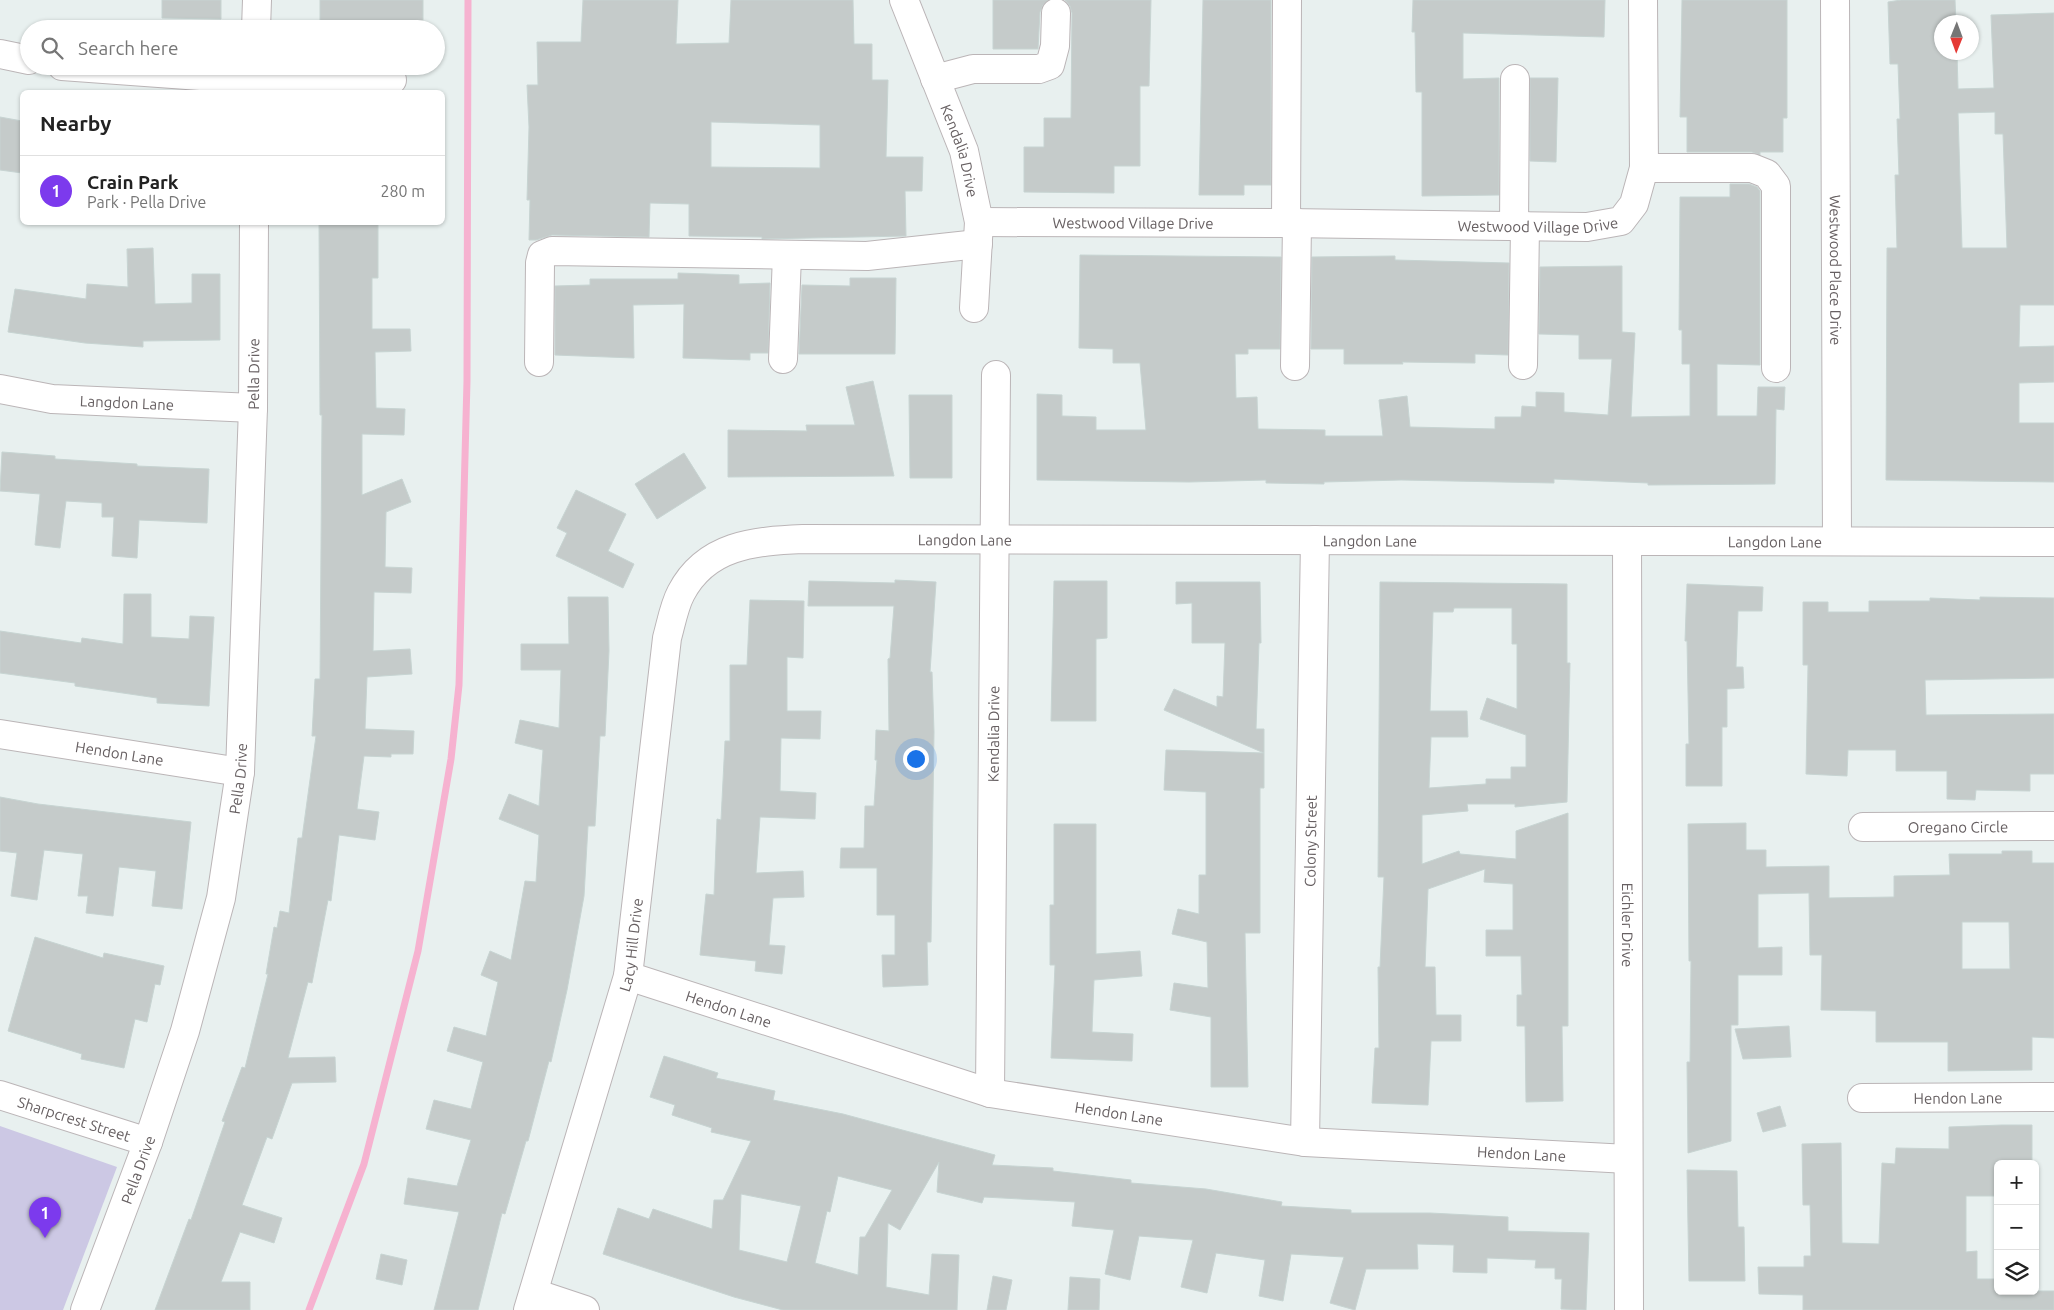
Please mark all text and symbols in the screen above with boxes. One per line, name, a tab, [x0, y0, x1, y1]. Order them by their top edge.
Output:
north arrow	[1934, 15, 1979, 60]
search box	[20, 20, 445, 75]
icon: search	[38, 34, 66, 62]
text: Search here	[78, 37, 178, 59]
street label: Kendalia Drive	[938, 102, 982, 199]
text: Nearby	[40, 111, 111, 135]
text: Crain Park	[87, 171, 179, 193]
text: 1	[51, 182, 61, 200]
text: 280 m	[380, 182, 425, 200]
text: Park · Pella Drive	[87, 193, 206, 211]
street label: Westwood Place Drive	[1827, 195, 1845, 345]
street label: Westwood Village Drive	[1457, 213, 1619, 236]
street label: Westwood Village Drive	[1053, 214, 1213, 231]
street label: Pella Drive	[244, 338, 262, 410]
street label: Langdon Lane	[79, 392, 175, 413]
street label: Langdon Lane	[918, 531, 1012, 548]
street label: Langdon Lane	[1323, 532, 1417, 549]
street label: Langdon Lane	[1728, 533, 1822, 550]
street label: Kendalia Drive	[984, 686, 1002, 782]
street label: Hendon Lane	[74, 738, 165, 768]
street label: Pella Drive	[225, 743, 250, 815]
your location	[903, 746, 929, 772]
street label: Colony Street	[1301, 795, 1319, 887]
street label: Oregano Circle	[1908, 818, 2008, 835]
street label: Eichler Drive	[1619, 883, 1637, 967]
street label: Lacy Hill Drive	[615, 897, 645, 993]
street label: Hendon Lane	[684, 987, 774, 1030]
street label: Hendon Lane	[1913, 1089, 2003, 1106]
street label: Sharpcrest Street	[16, 1093, 133, 1144]
street label: Hendon Lane	[1074, 1098, 1164, 1128]
street label: Pella Drive	[117, 1133, 158, 1206]
street label: Hendon Lane	[1477, 1143, 1566, 1164]
map controls	[1994, 1160, 2039, 1295]
button: +	[1994, 1160, 2039, 1205]
pin: 1	[29, 1197, 61, 1238]
button: −	[1994, 1205, 2039, 1250]
button: layers	[1994, 1250, 2039, 1295]

